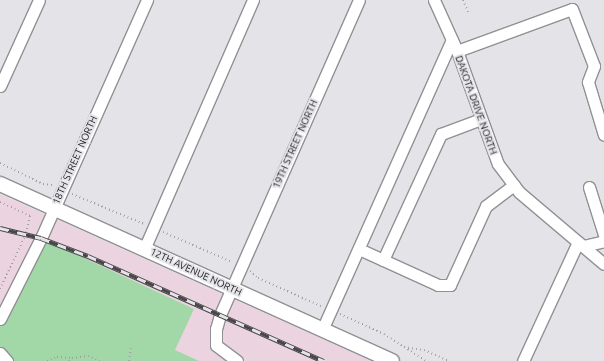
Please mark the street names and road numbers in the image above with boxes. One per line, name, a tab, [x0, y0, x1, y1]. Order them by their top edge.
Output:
street label: DAKOTA DRIVE NORTH	[453, 54, 499, 156]
street label: 19TH STREET NORTH	[270, 98, 320, 190]
street label: 18TH STREET NORTH	[50, 114, 100, 206]
street label: 12TH AVENUE NORTH	[148, 246, 244, 298]

